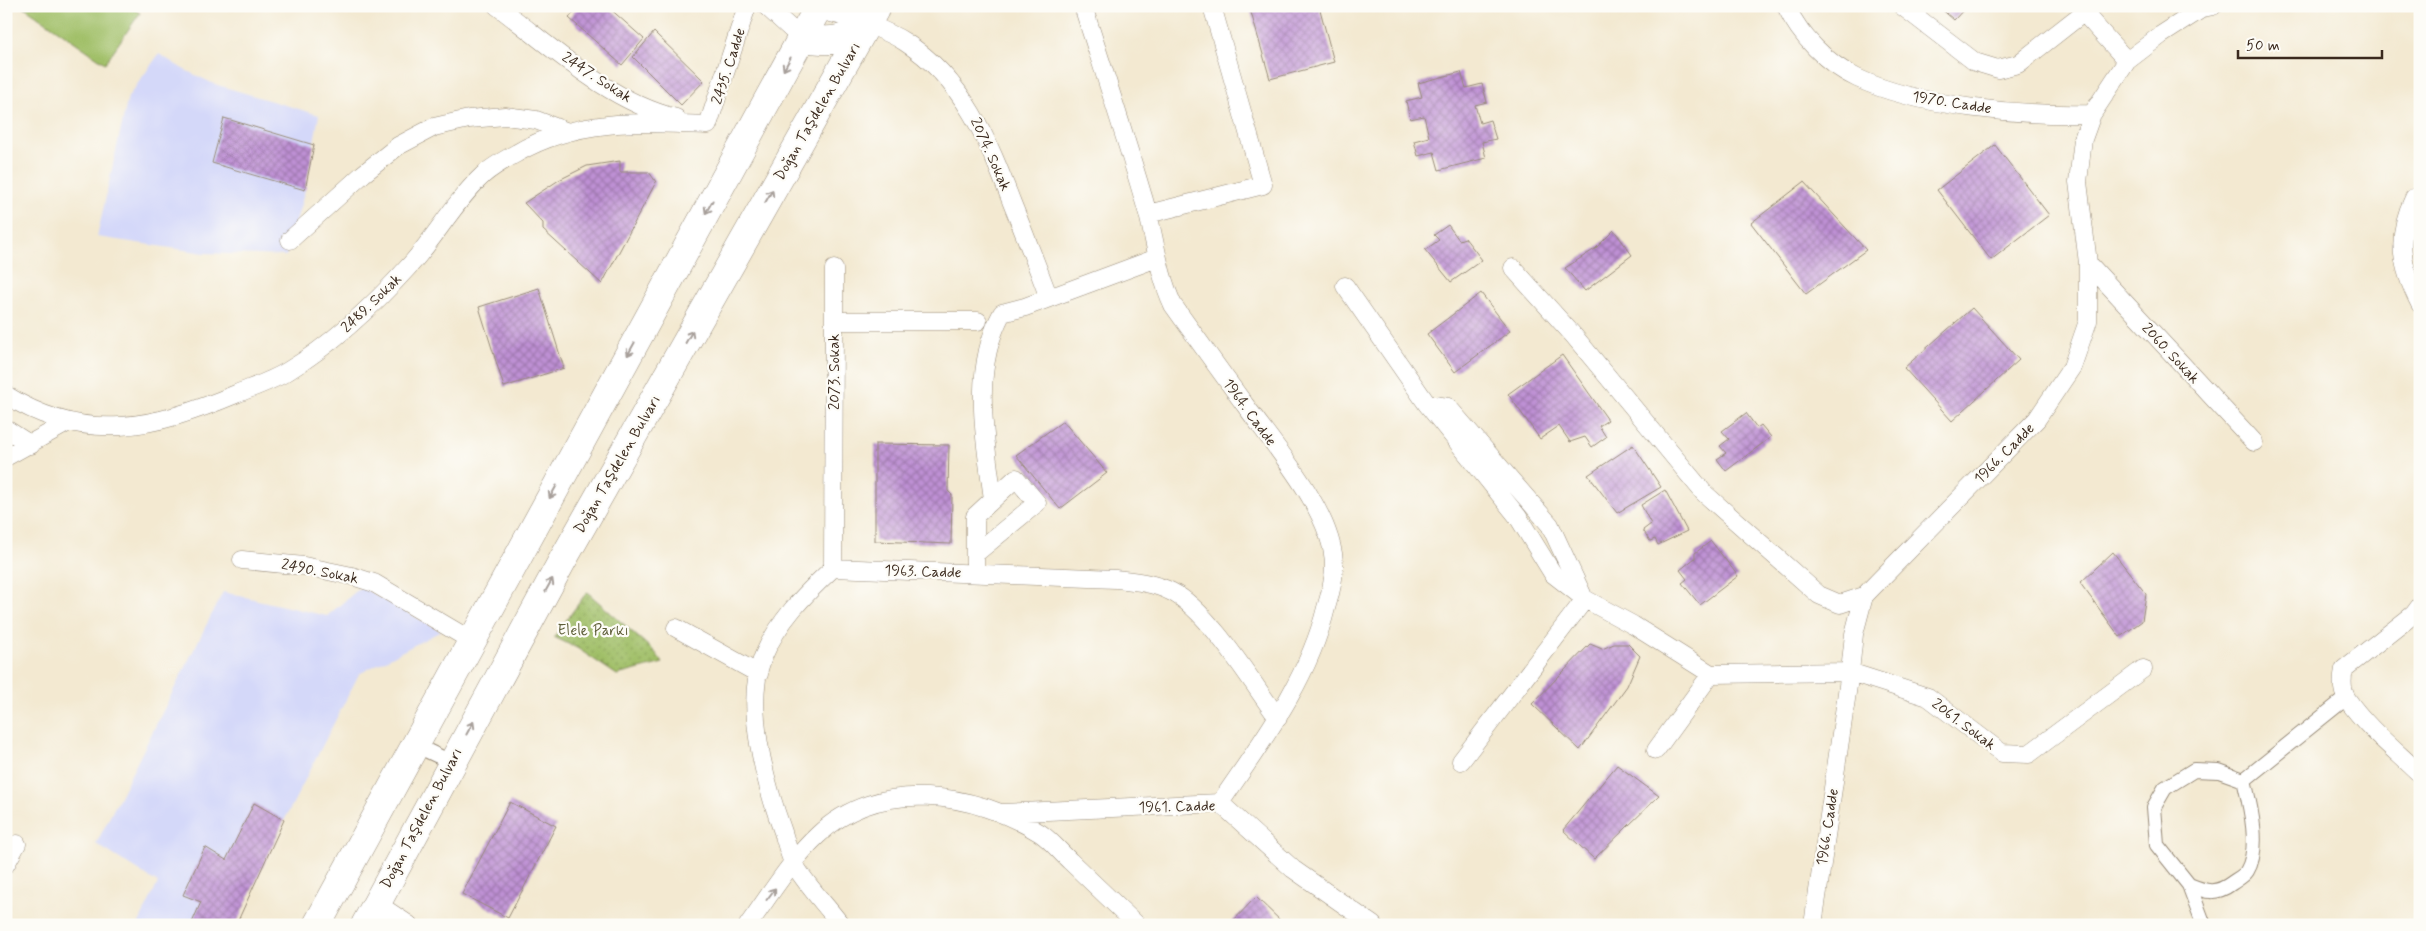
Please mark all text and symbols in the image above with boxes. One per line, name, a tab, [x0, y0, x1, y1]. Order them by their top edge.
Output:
street label: 2435. Cadde	[707, 25, 751, 107]
scale bar	[2238, 28, 2382, 60]
text: 50 m	[2246, 36, 2280, 56]
street label: Doğan Taşdelen Bulvarı	[770, 39, 866, 184]
street label: 2447. Sokak	[558, 48, 635, 108]
one-way arrow	[782, 56, 791, 71]
street label: 1970. Cadde	[1911, 87, 1993, 119]
street label: 2074. Sokak	[965, 115, 1015, 194]
one-way arrow	[764, 188, 774, 203]
one-way arrow	[704, 199, 714, 214]
street label: 2489. Sokak	[337, 270, 406, 338]
street label: 2060. Sokak	[2137, 319, 2204, 388]
one-way arrow	[684, 330, 694, 345]
street label: 2073. Sokak	[825, 334, 845, 410]
one-way arrow	[626, 342, 636, 357]
street label: 1964. Cadde	[1218, 375, 1281, 451]
street label: Doğan Taşdelen Bulvarı	[570, 392, 666, 537]
street label: 1966. Cadde	[1970, 419, 2040, 488]
one-way arrow	[548, 484, 557, 499]
street label: 2490. Sokak	[280, 555, 360, 589]
street label: 1963. Cadde	[884, 561, 962, 583]
one-way arrow	[544, 578, 554, 593]
park label: Elele Parkı	[557, 621, 629, 641]
street label: 2061. Sokak	[1927, 694, 1999, 755]
one-way arrow	[465, 720, 475, 735]
street label: Doğan Taşdelen Bulvarı	[376, 745, 468, 892]
street label: 1966. Cadde	[1812, 787, 1844, 867]
street label: 1961. Cadde	[1138, 796, 1216, 818]
one-way arrow	[765, 888, 776, 901]

